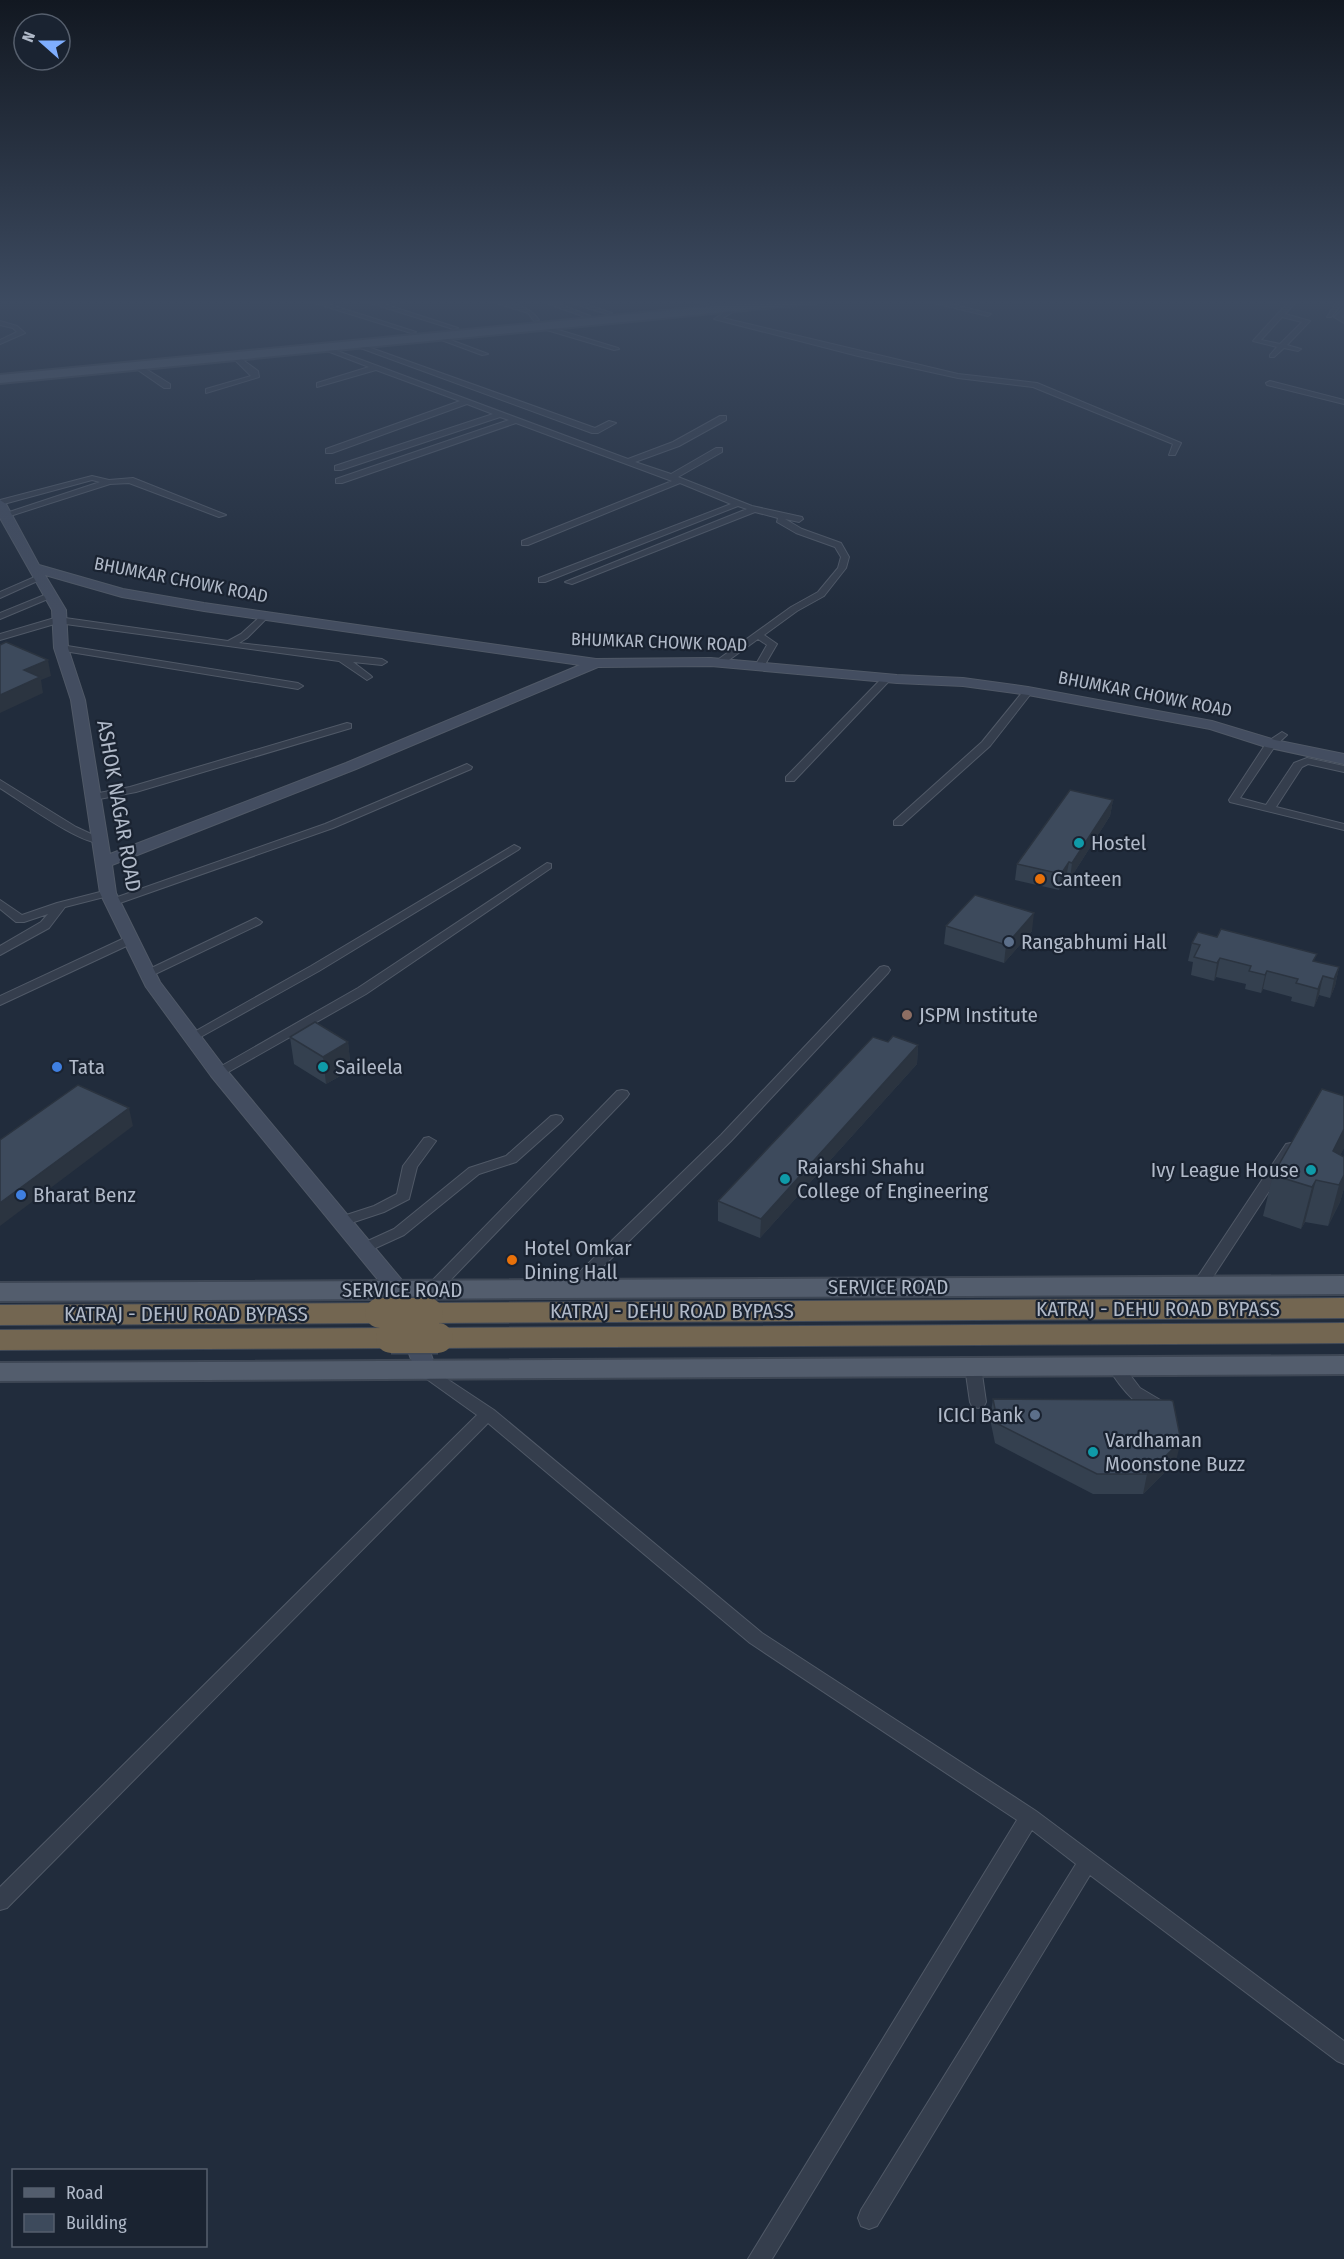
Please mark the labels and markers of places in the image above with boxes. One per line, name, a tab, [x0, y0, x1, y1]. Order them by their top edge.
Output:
place label: Hostel	[1091, 830, 1147, 856]
marker: Hostel	[1072, 836, 1086, 850]
place label: Canteen	[1052, 866, 1122, 892]
marker: Canteen	[1033, 872, 1047, 886]
place label: Rangabhumi Hall	[1021, 929, 1167, 955]
marker: Rangabhumi Hall	[1002, 935, 1016, 949]
place label: JSPM Institute	[919, 1002, 1038, 1028]
marker: JSPM Institute	[900, 1008, 914, 1022]
place label: Tata	[69, 1054, 105, 1080]
place label: Saileela	[335, 1054, 403, 1080]
marker: Tata	[50, 1060, 64, 1074]
marker: Saileela	[316, 1060, 330, 1074]
place label: Rajarshi Shahu College of Engineering	[797, 1154, 988, 1204]
place label: Ivy League House	[1151, 1157, 1299, 1183]
marker: Ivy League House	[1304, 1163, 1318, 1177]
marker: Rajarshi Shahu College of Engineering	[778, 1172, 792, 1186]
place label: Bharat Benz	[33, 1182, 136, 1208]
marker: Bharat Benz	[14, 1188, 28, 1202]
place label: Hotel Omkar Dining Hall	[524, 1235, 632, 1285]
marker: Hotel Omkar Dining Hall	[505, 1253, 519, 1267]
place label: ICICI Bank	[938, 1402, 1023, 1428]
marker: ICICI Bank	[1028, 1408, 1042, 1422]
place label: Vardhaman Moonstone Buzz	[1105, 1427, 1245, 1477]
marker: Vardhaman Moonstone Buzz	[1086, 1445, 1100, 1459]

